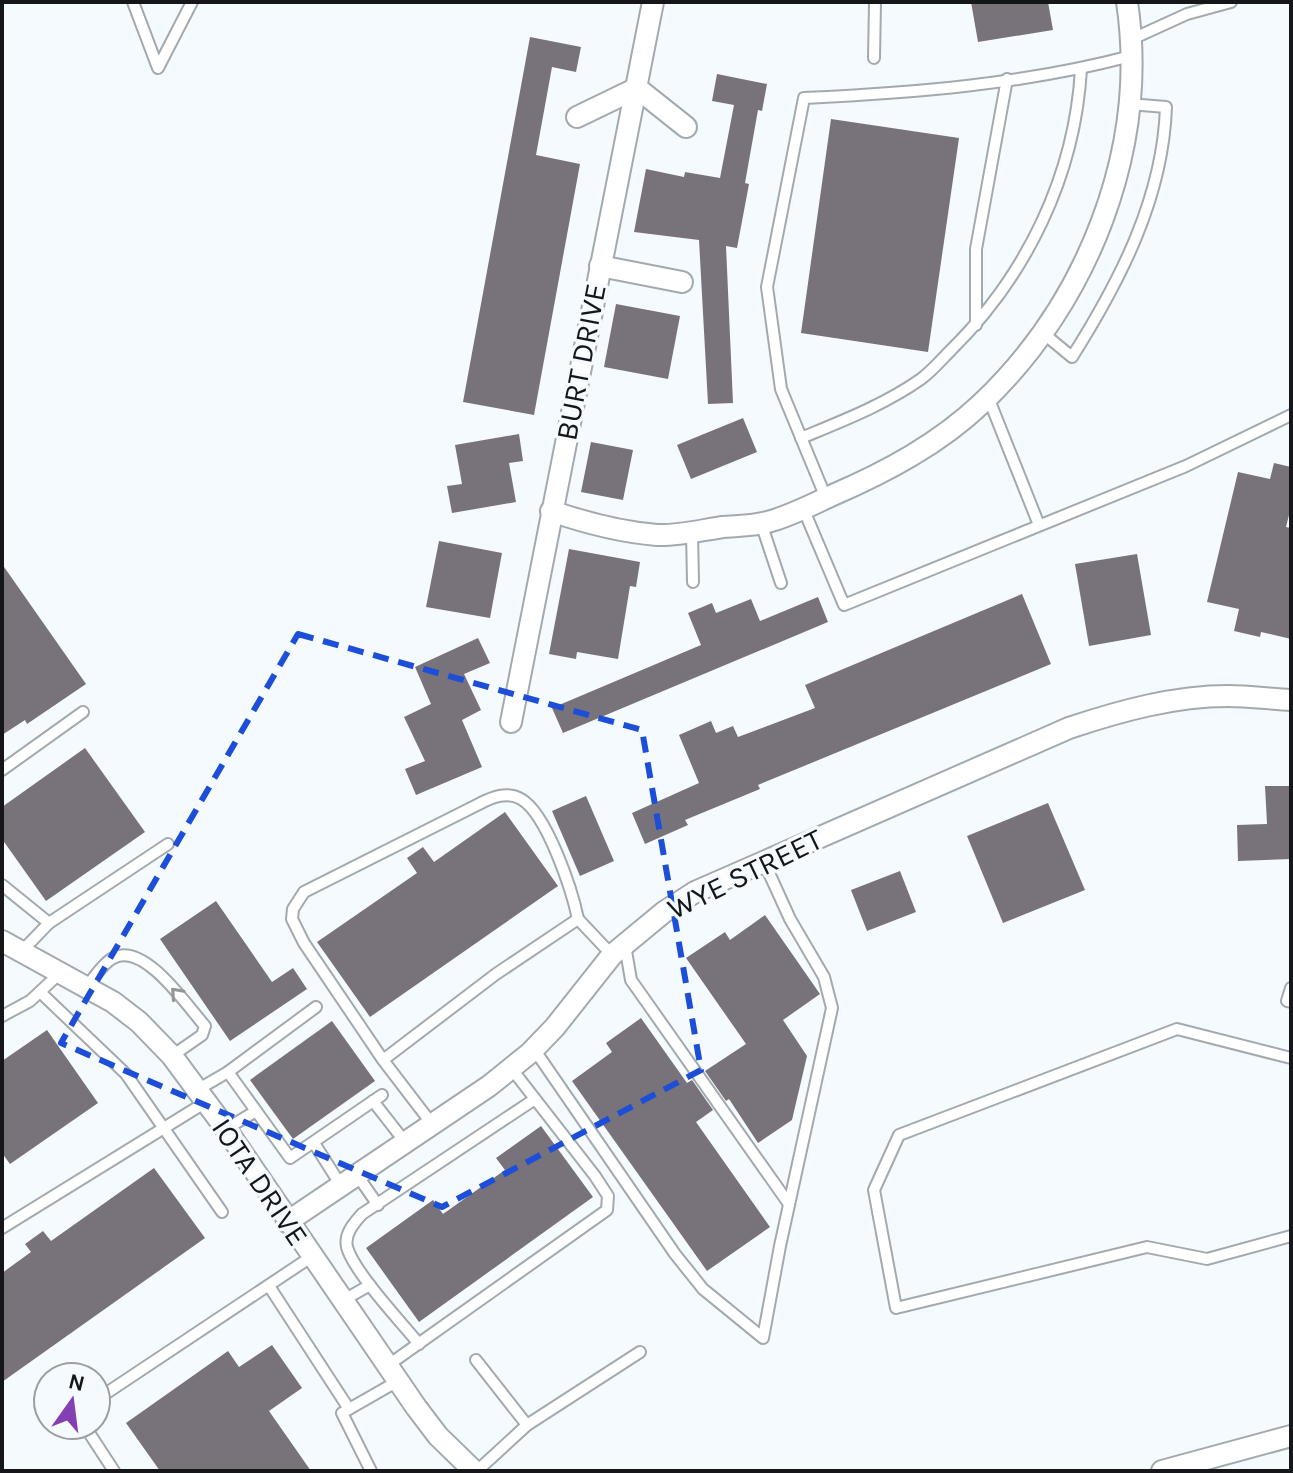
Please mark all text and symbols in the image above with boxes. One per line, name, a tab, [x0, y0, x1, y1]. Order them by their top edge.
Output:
street label: BURT DRIVE	[548, 280, 614, 444]
street label: WYE STREET	[662, 821, 828, 927]
one-way arrow	[171, 988, 186, 1003]
street label: IOTA DRIVE	[204, 1111, 316, 1253]
north arrow	[32, 1361, 112, 1441]
text: N	[66, 1368, 87, 1397]

